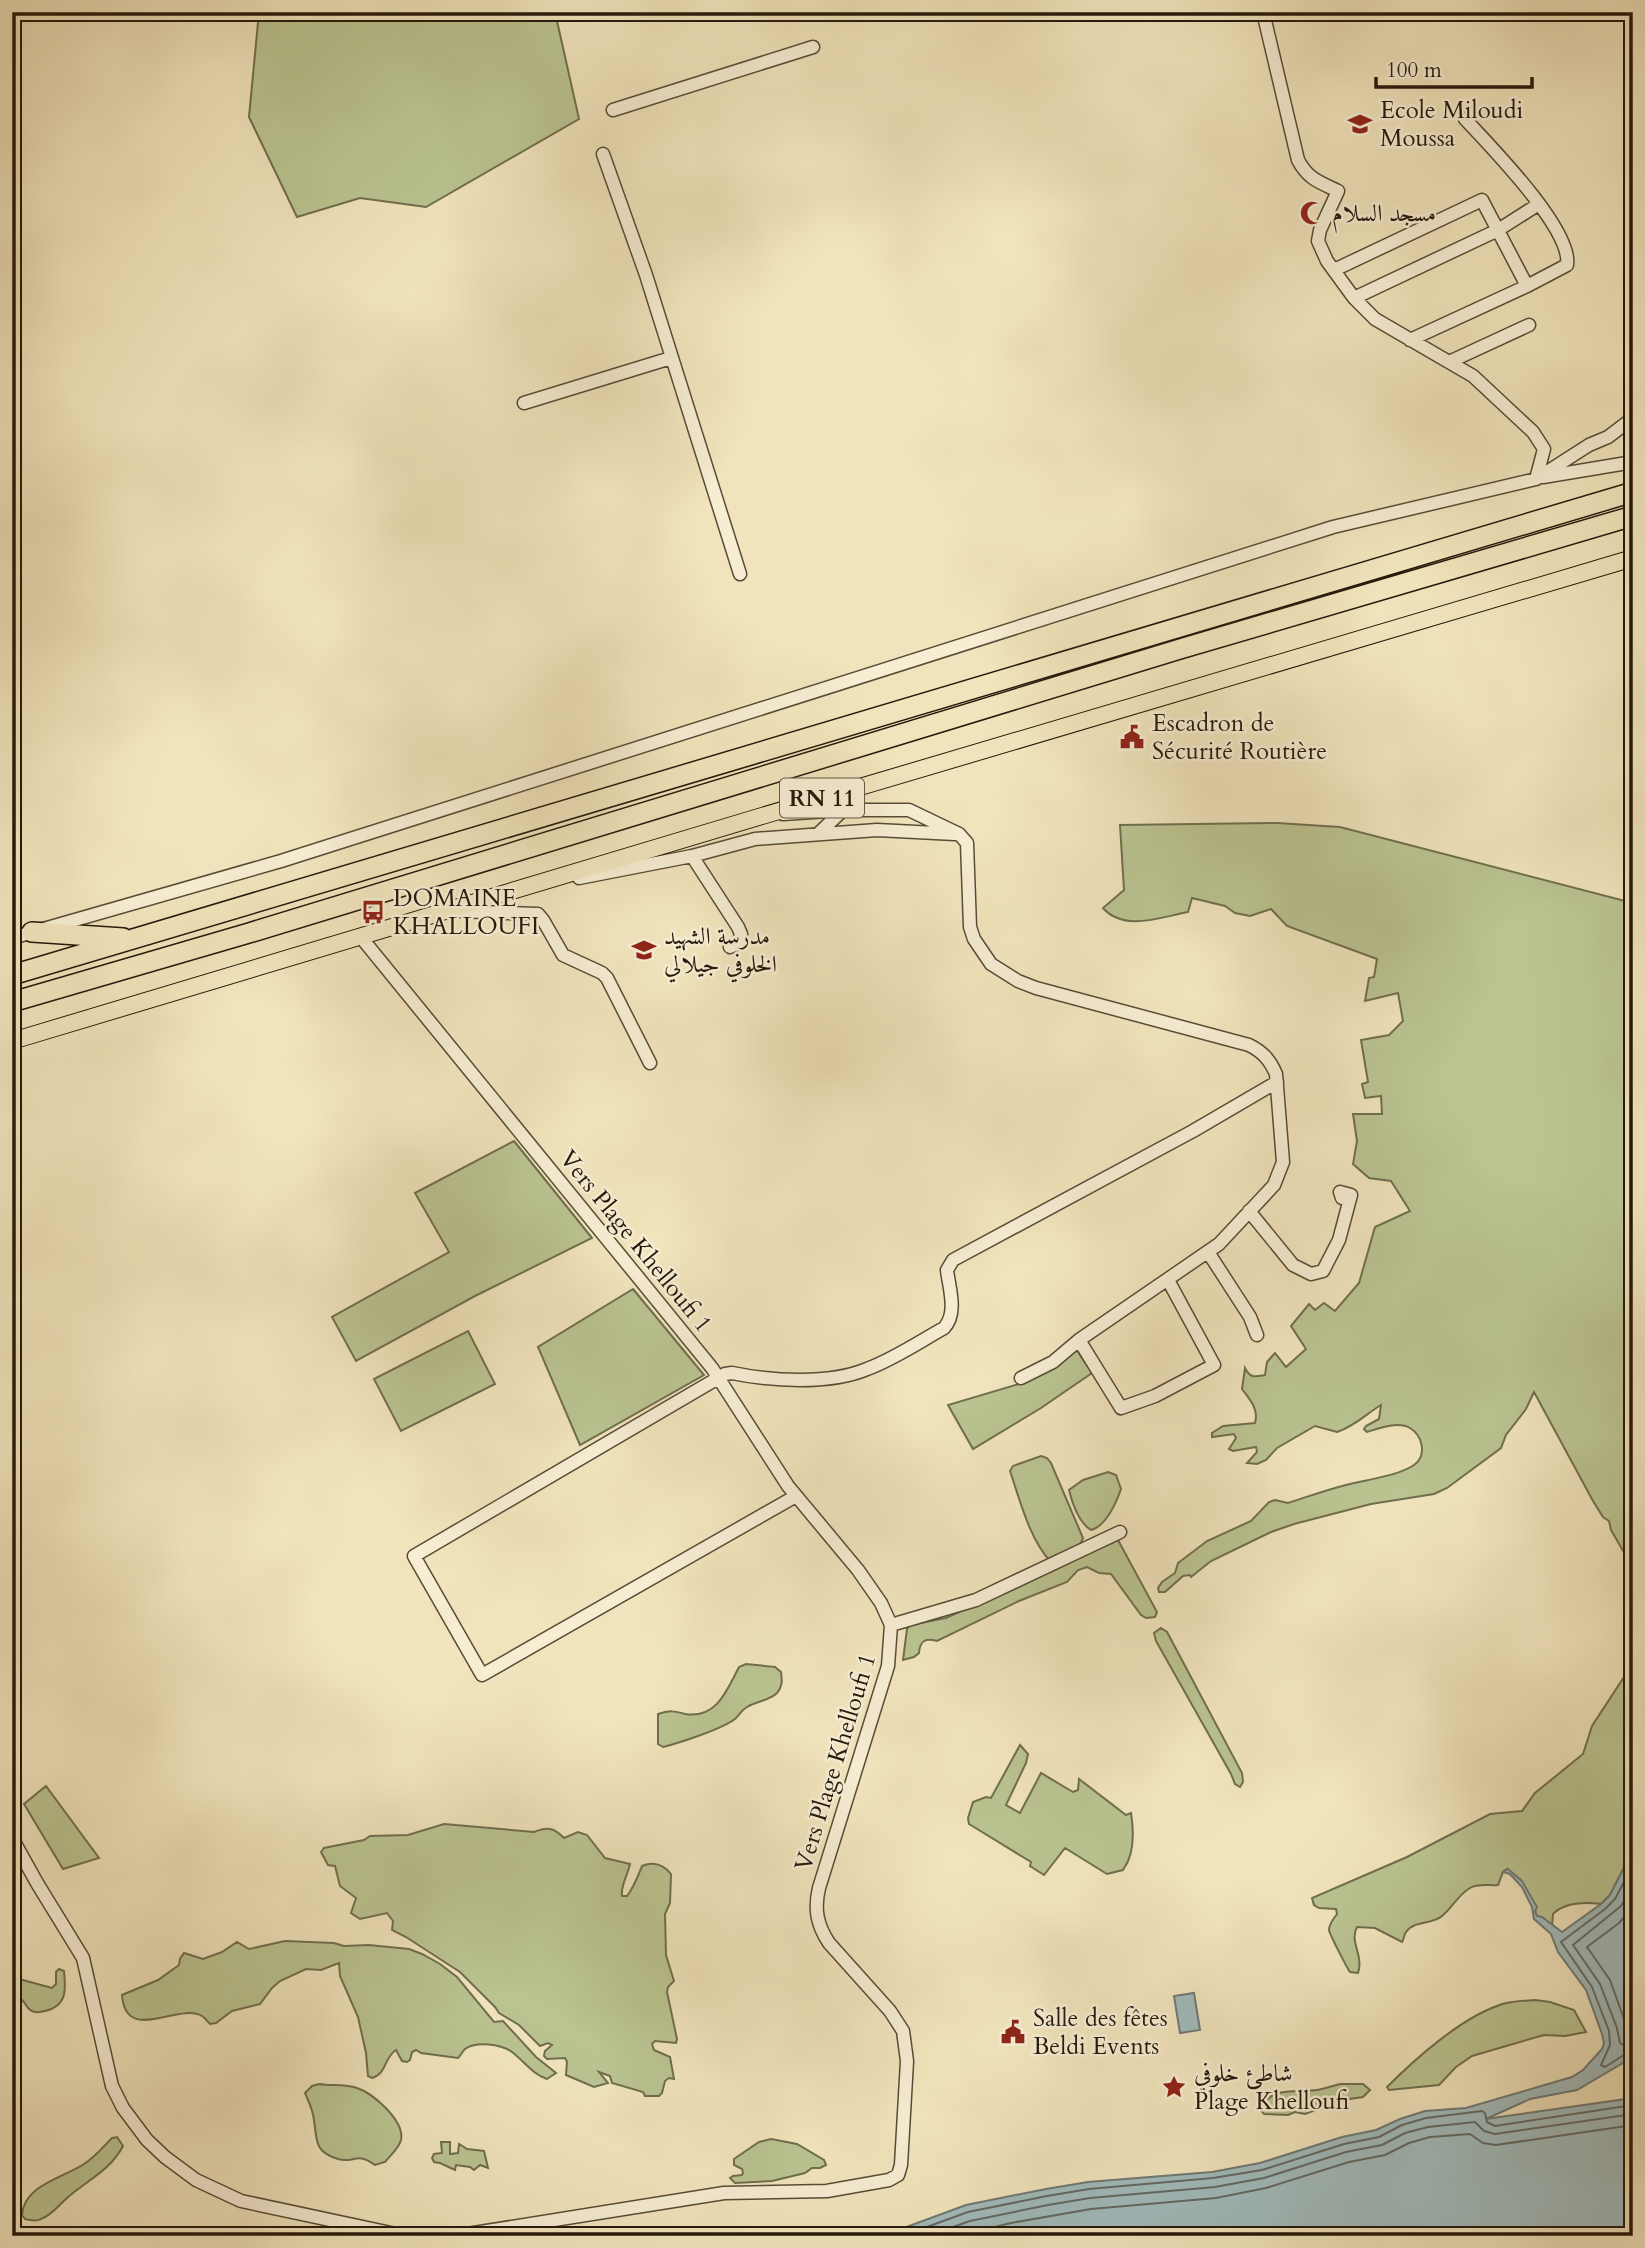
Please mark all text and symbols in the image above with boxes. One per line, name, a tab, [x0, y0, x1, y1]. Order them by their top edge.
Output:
scale bar	[1376, 46, 1531, 90]
text: 100 m	[1386, 56, 1442, 85]
place label: Ecole Miloudi Moussa	[1380, 94, 1524, 155]
school or university icon: Ecole Miloudi Moussa	[1346, 110, 1374, 138]
place label: مسجد السلام	[1332, 197, 1436, 234]
mosque icon: مسجد السلام	[1298, 199, 1326, 227]
place label: Escadron de Sécurité Routière	[1152, 707, 1327, 768]
public building icon: Escadron de Sécurité Routière	[1118, 723, 1146, 751]
road number: RN 11	[780, 778, 864, 818]
place label: DOMAINE KHALLOUFI	[393, 882, 539, 943]
bus stop icon: DOMAINE KHALLOUFI	[359, 898, 387, 926]
place label: مدرسة الشهيد الخلوفي جيلالي	[664, 920, 777, 983]
school or university icon: مدرسة الشهيد الخلوفي جيلالي	[630, 936, 658, 964]
street label: Vers Plage Khelloufi 1	[552, 1143, 719, 1339]
street label: Vers Plage Khelloufi 1	[787, 1649, 884, 1875]
place label: Salle des fêtes Beldi Events	[1033, 2002, 1168, 2063]
public building icon: Salle des fêtes Beldi Events	[999, 2018, 1027, 2046]
place label: شاطئ خلوفي Plage Khelloufi	[1194, 2057, 1350, 2118]
place icon: شاطئ خلوفي Plage Khelloufi	[1160, 2073, 1188, 2101]

